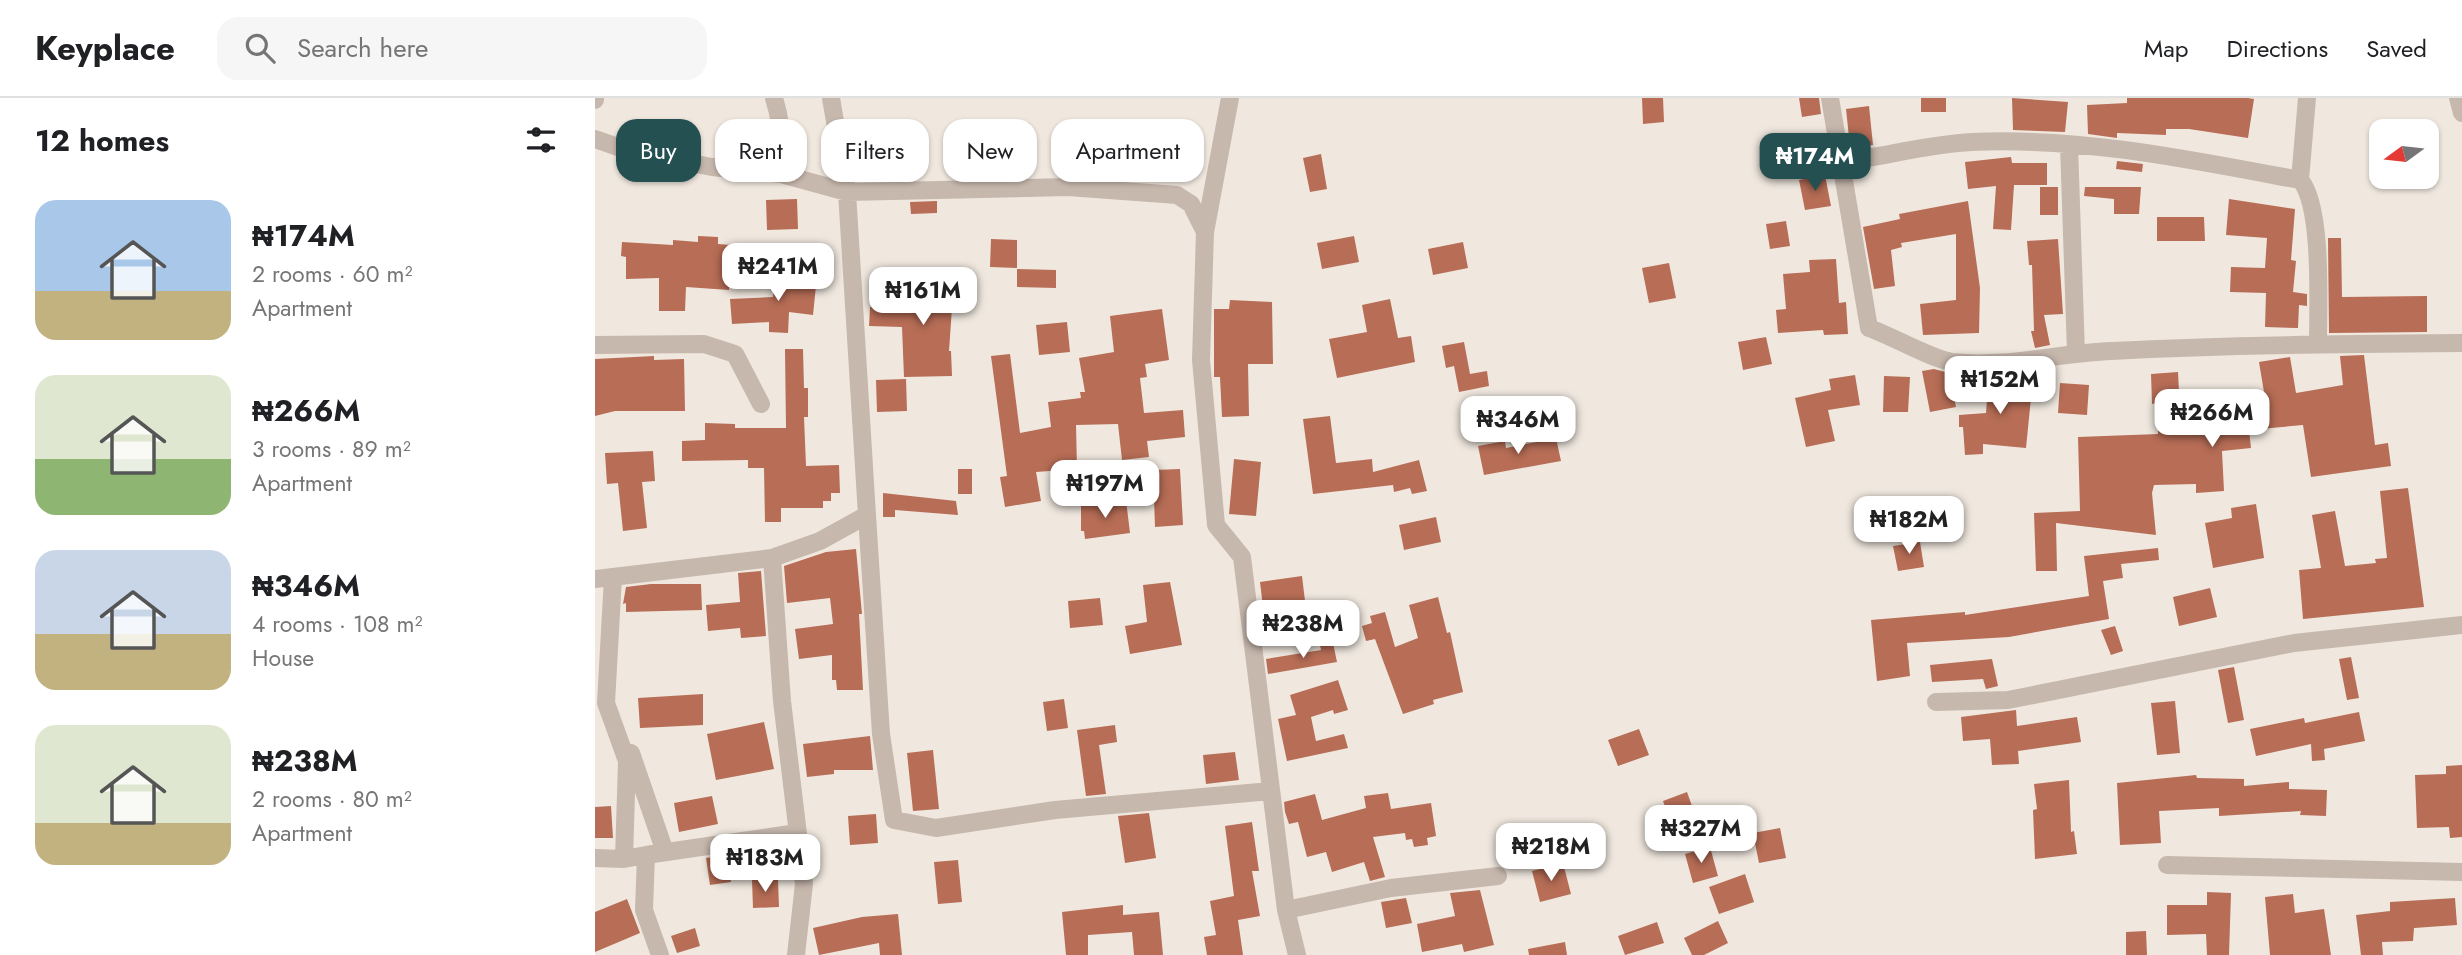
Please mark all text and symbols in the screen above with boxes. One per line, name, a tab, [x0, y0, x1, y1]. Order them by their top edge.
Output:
search box	[217, 17, 707, 80]
text: Keyplace	[35, 25, 175, 72]
icon: search	[241, 29, 279, 67]
text: Search here	[297, 29, 428, 67]
text: Map	[2144, 31, 2189, 66]
text: Directions	[2227, 31, 2328, 66]
text: Saved	[2366, 31, 2427, 66]
text: 12 homes	[35, 119, 169, 162]
chip: Buy	[616, 119, 701, 182]
chip: Rent	[715, 119, 807, 182]
chip: Filters	[821, 119, 929, 182]
chip: New	[943, 119, 1037, 182]
chip: Apartment	[1051, 119, 1204, 182]
north arrow	[2369, 119, 2439, 189]
map controls	[2369, 119, 2439, 189]
icon: filters	[522, 121, 560, 159]
pin: ₦174M	[1766, 134, 1864, 193]
text: ₦174M	[1776, 139, 1854, 173]
text: ₦174M	[252, 214, 355, 257]
icon: home	[91, 228, 175, 312]
pin: ₦241M	[729, 244, 827, 303]
text: ₦241M	[738, 249, 818, 283]
text: 2 rooms · 60 m²	[252, 257, 412, 291]
pin: ₦161M	[874, 268, 972, 327]
text: ₦161M	[885, 273, 961, 307]
text: Apartment	[252, 291, 352, 325]
pin: ₦152M	[1951, 356, 2049, 416]
text: ₦152M	[1961, 362, 2039, 396]
text: ₦266M	[252, 389, 360, 432]
pin: ₦266M	[2163, 390, 2261, 449]
text: ₦266M	[2171, 395, 2253, 429]
pin: ₦346M	[1469, 396, 1567, 456]
text: ₦346M	[1477, 402, 1559, 436]
icon: home	[91, 403, 175, 487]
text: 3 rooms · 89 m²	[252, 432, 411, 466]
pin: ₦197M	[1056, 460, 1154, 520]
text: Apartment	[252, 466, 352, 500]
text: ₦197M	[1066, 466, 1144, 500]
pin: ₦182M	[1860, 496, 1958, 556]
text: ₦182M	[1870, 502, 1948, 536]
text: ₦346M	[252, 564, 360, 607]
icon: home	[91, 578, 175, 662]
pin: ₦238M	[1254, 601, 1352, 660]
text: ₦238M	[1263, 606, 1343, 640]
text: 4 rooms · 108 m²	[252, 607, 422, 641]
text: House	[252, 641, 314, 675]
text: ₦238M	[252, 739, 358, 782]
icon: home	[91, 753, 175, 837]
text: 2 rooms · 80 m²	[252, 782, 412, 816]
pin: ₦327M	[1652, 806, 1750, 865]
text: ₦327M	[1661, 811, 1741, 845]
text: Apartment	[252, 816, 352, 850]
pin: ₦218M	[1502, 824, 1600, 883]
text: ₦218M	[1512, 829, 1590, 863]
pin: ₦183M	[716, 834, 814, 894]
text: ₦183M	[726, 840, 804, 874]

